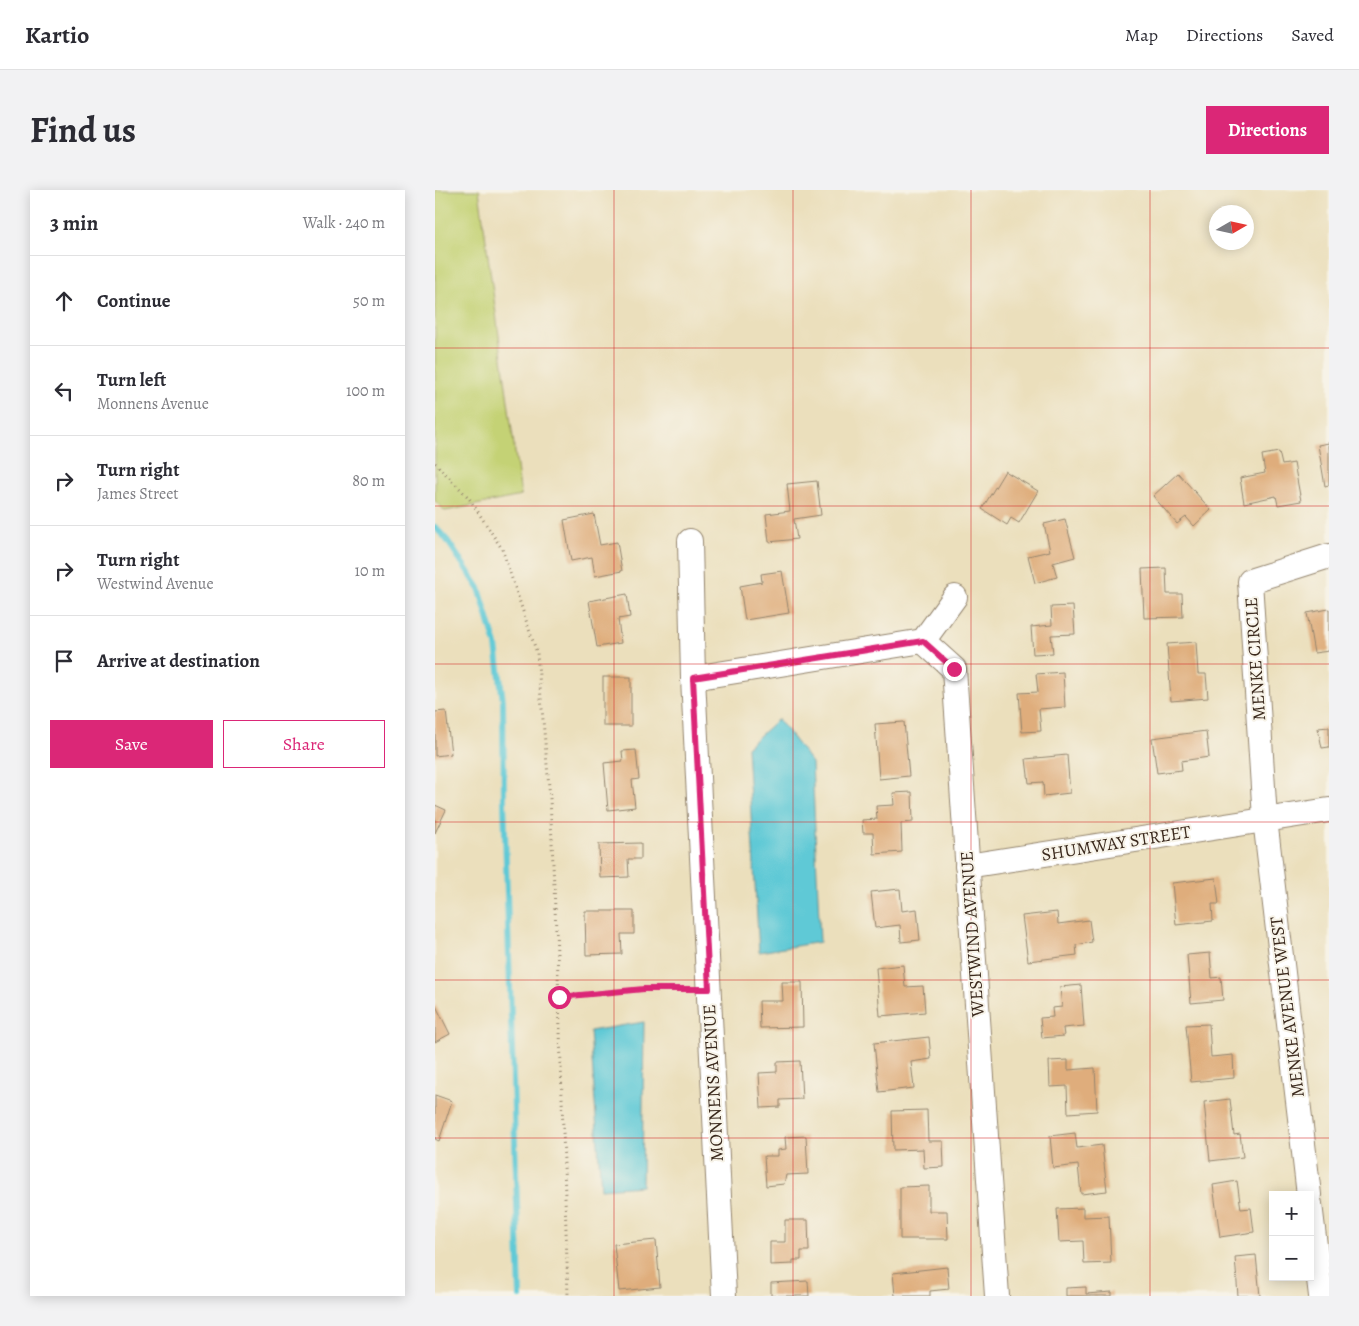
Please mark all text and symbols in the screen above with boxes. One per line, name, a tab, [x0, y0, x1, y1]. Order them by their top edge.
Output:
text: Kartio	[25, 19, 89, 51]
text: Map	[1125, 23, 1158, 47]
text: Directions	[1186, 23, 1263, 47]
text: Saved	[1291, 23, 1334, 47]
text: Find us	[30, 106, 136, 154]
button: Directions	[1206, 106, 1329, 154]
north arrow	[1209, 205, 1254, 250]
text: 3 min	[50, 209, 98, 237]
text: Walk · 240 m	[303, 212, 385, 234]
icon: ahead	[50, 287, 78, 315]
text: Continue	[97, 288, 171, 314]
text: 50 m	[353, 290, 385, 312]
text: Turn left	[97, 367, 166, 393]
icon: left	[50, 377, 78, 405]
text: 100 m	[346, 380, 385, 402]
text: Monnens Avenue	[97, 393, 209, 415]
text: Turn right	[97, 457, 179, 483]
icon: right	[50, 467, 78, 495]
text: 80 m	[352, 470, 385, 492]
text: James Street	[97, 483, 179, 505]
text: Turn right	[97, 547, 179, 573]
icon: right	[50, 557, 78, 585]
text: 10 m	[355, 560, 385, 582]
text: Westwind Avenue	[97, 573, 214, 595]
street label: MENKE CIRCLE	[1239, 597, 1271, 721]
icon: arrive	[50, 647, 78, 675]
text: Arrive at destination	[97, 648, 260, 674]
route end	[943, 658, 966, 681]
button: Save	[50, 720, 213, 768]
button: Share	[223, 720, 385, 768]
street label: SHUMWAY STREET	[1040, 819, 1193, 867]
street label: WESTWIND AVENUE	[954, 850, 990, 1019]
street label: MENKE AVENUE WEST	[1264, 915, 1310, 1099]
route start	[548, 986, 571, 1009]
street label: MONNENS AVENUE	[697, 1004, 729, 1162]
map controls	[1269, 1191, 1314, 1281]
button: +	[1269, 1191, 1314, 1236]
button: −	[1269, 1236, 1314, 1281]

